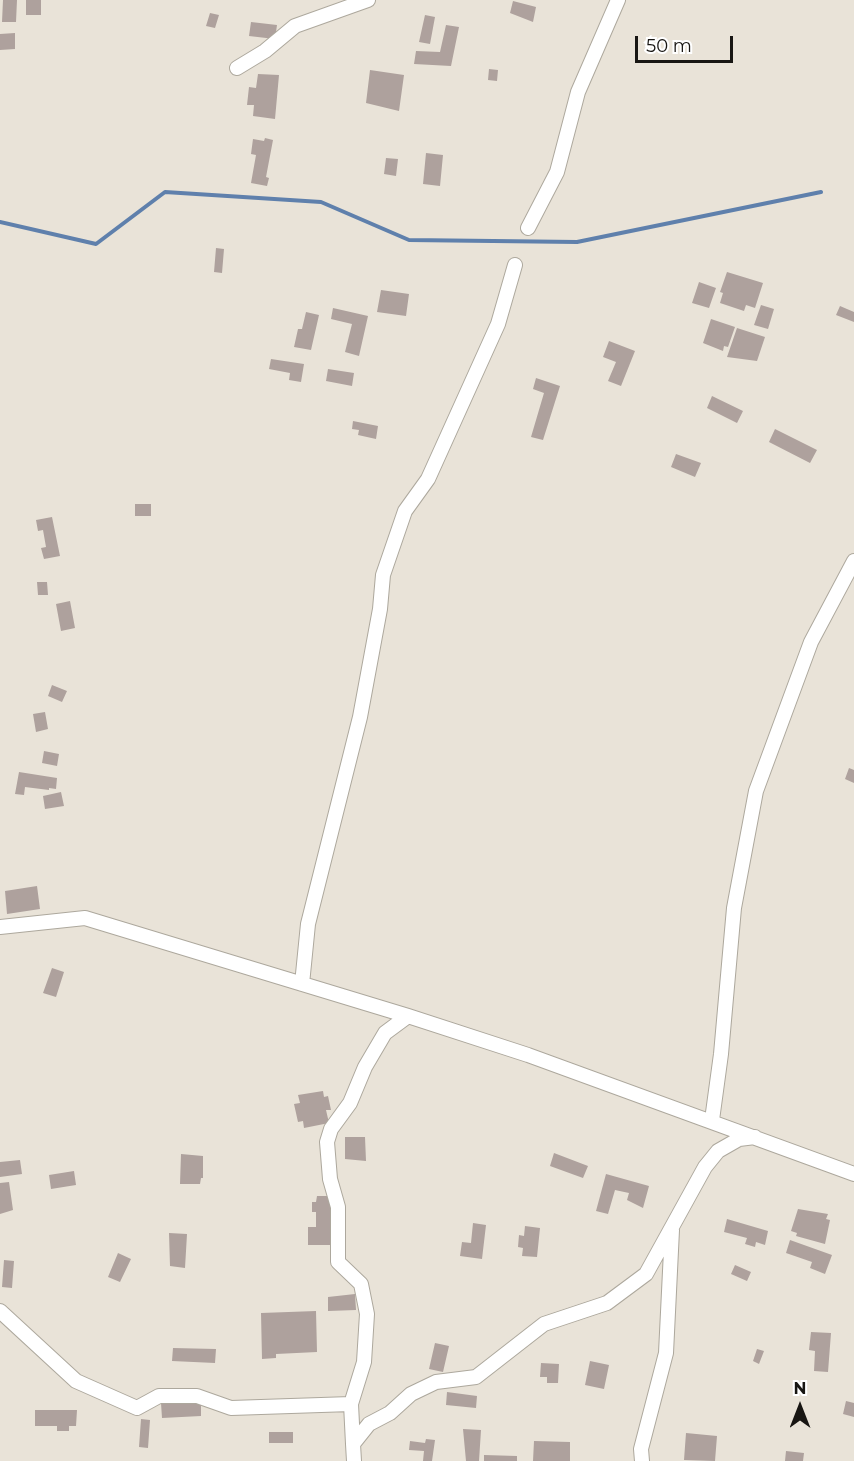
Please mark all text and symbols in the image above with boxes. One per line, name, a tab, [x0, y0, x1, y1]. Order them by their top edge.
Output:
scale bar	[638, 24, 736, 62]
text: 50 m	[646, 35, 692, 57]
north arrow	[770, 1377, 830, 1437]
text: N	[794, 1379, 806, 1398]

